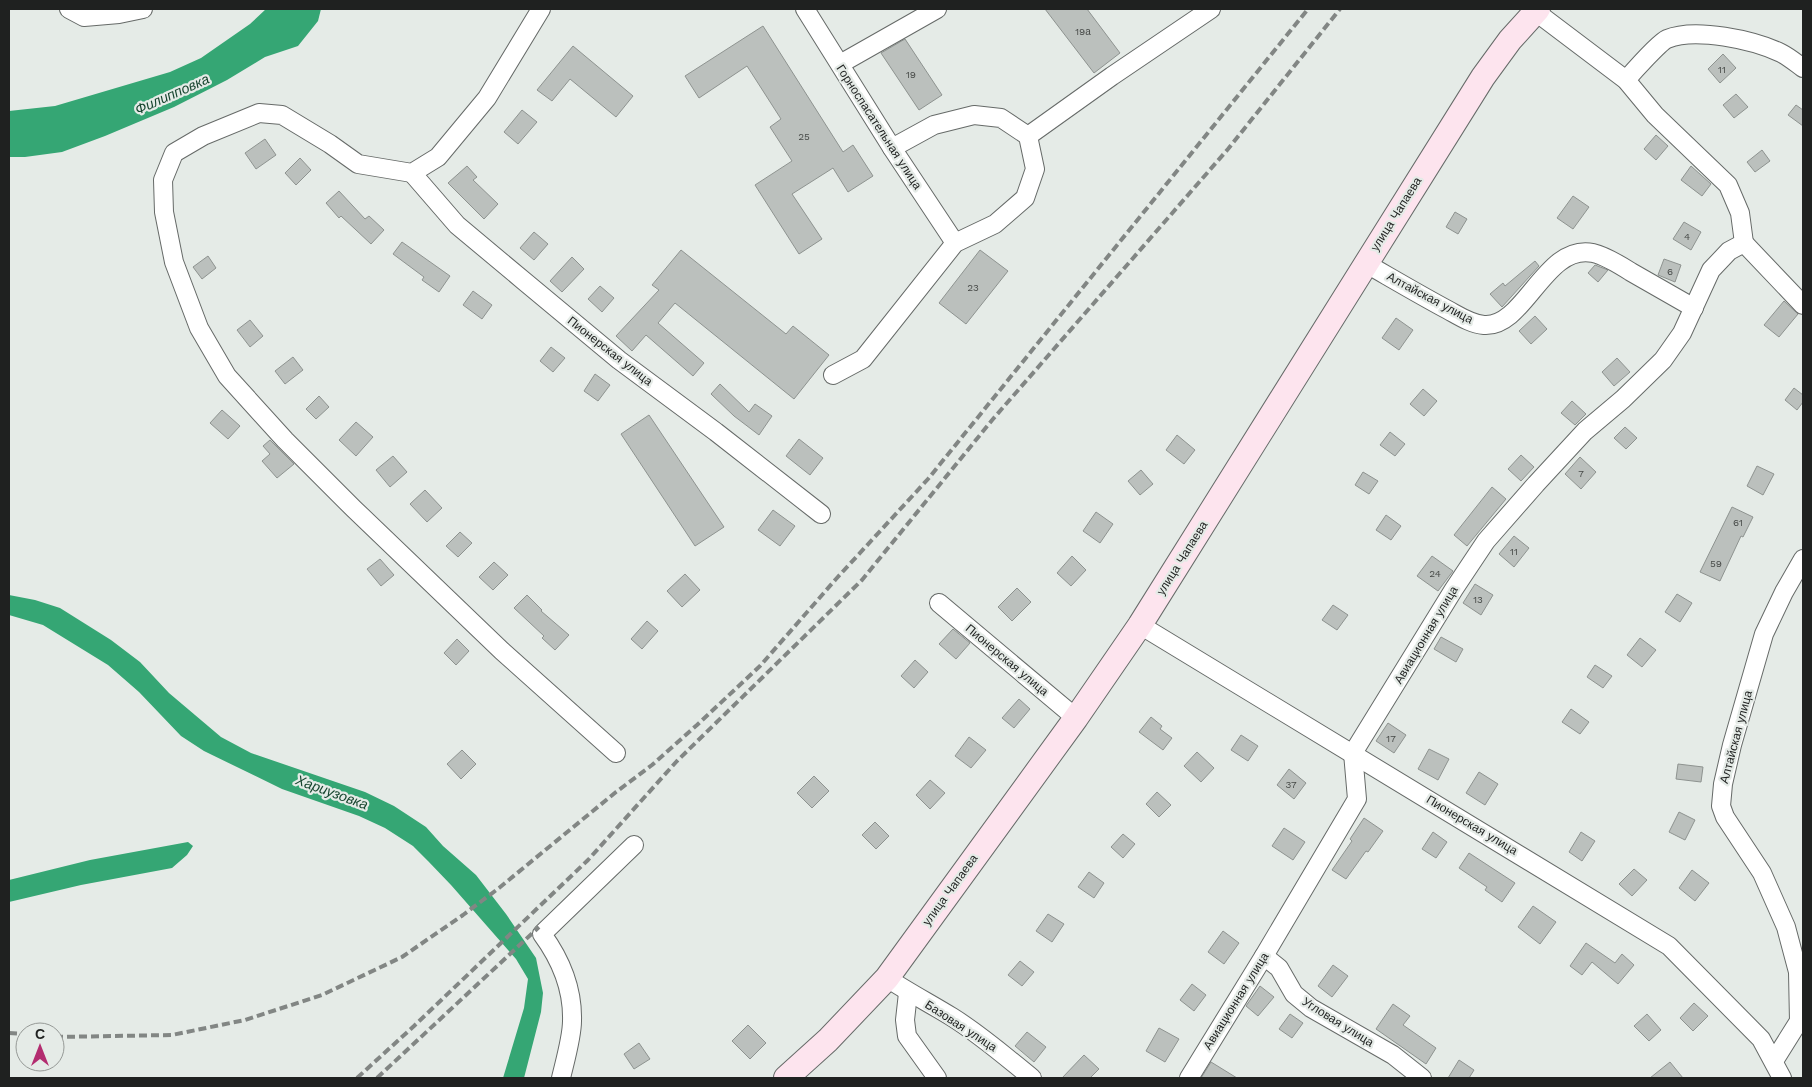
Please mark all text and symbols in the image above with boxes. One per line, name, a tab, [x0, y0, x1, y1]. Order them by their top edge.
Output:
house number: 19а	[1075, 26, 1091, 37]
street label: Горноспасательная улица	[833, 62, 925, 192]
house number: 11	[1718, 64, 1726, 75]
house number: 19	[906, 69, 916, 80]
water label: Филипповка	[132, 70, 212, 117]
house number: 25	[798, 131, 810, 142]
street label: улица Чапаева	[1368, 174, 1425, 254]
house number: 4	[1684, 231, 1690, 242]
house number: 6	[1667, 266, 1673, 277]
street label: Алтайская улица	[1385, 269, 1476, 327]
house number: 23	[967, 282, 979, 293]
street label: Пионерская улица	[565, 314, 655, 389]
house number: 7	[1578, 468, 1584, 479]
house number: 61	[1733, 517, 1743, 528]
street label: улица Чапаева	[1154, 518, 1211, 598]
house number: 11	[1510, 546, 1518, 557]
house number: 59	[1710, 558, 1722, 569]
house number: 24	[1429, 568, 1441, 579]
street label: Авиационная улица	[1391, 583, 1461, 686]
house number: 13	[1473, 594, 1483, 605]
street label: Пионерская улица	[963, 621, 1051, 699]
street label: Алтайская улица	[1717, 689, 1755, 785]
house number: 17	[1386, 733, 1396, 744]
water label: Хариузовка	[293, 771, 370, 813]
house number: 37	[1285, 779, 1297, 790]
street label: Пионерская улица	[1424, 792, 1520, 858]
street label: улица Чапаева	[919, 851, 981, 928]
street label: Авиационная улица	[1201, 950, 1272, 1052]
street label: Угловая улица	[1300, 994, 1377, 1050]
street label: Базовая улица	[922, 998, 1000, 1055]
north arrow	[15, 1022, 65, 1072]
text: С	[35, 1026, 45, 1042]

